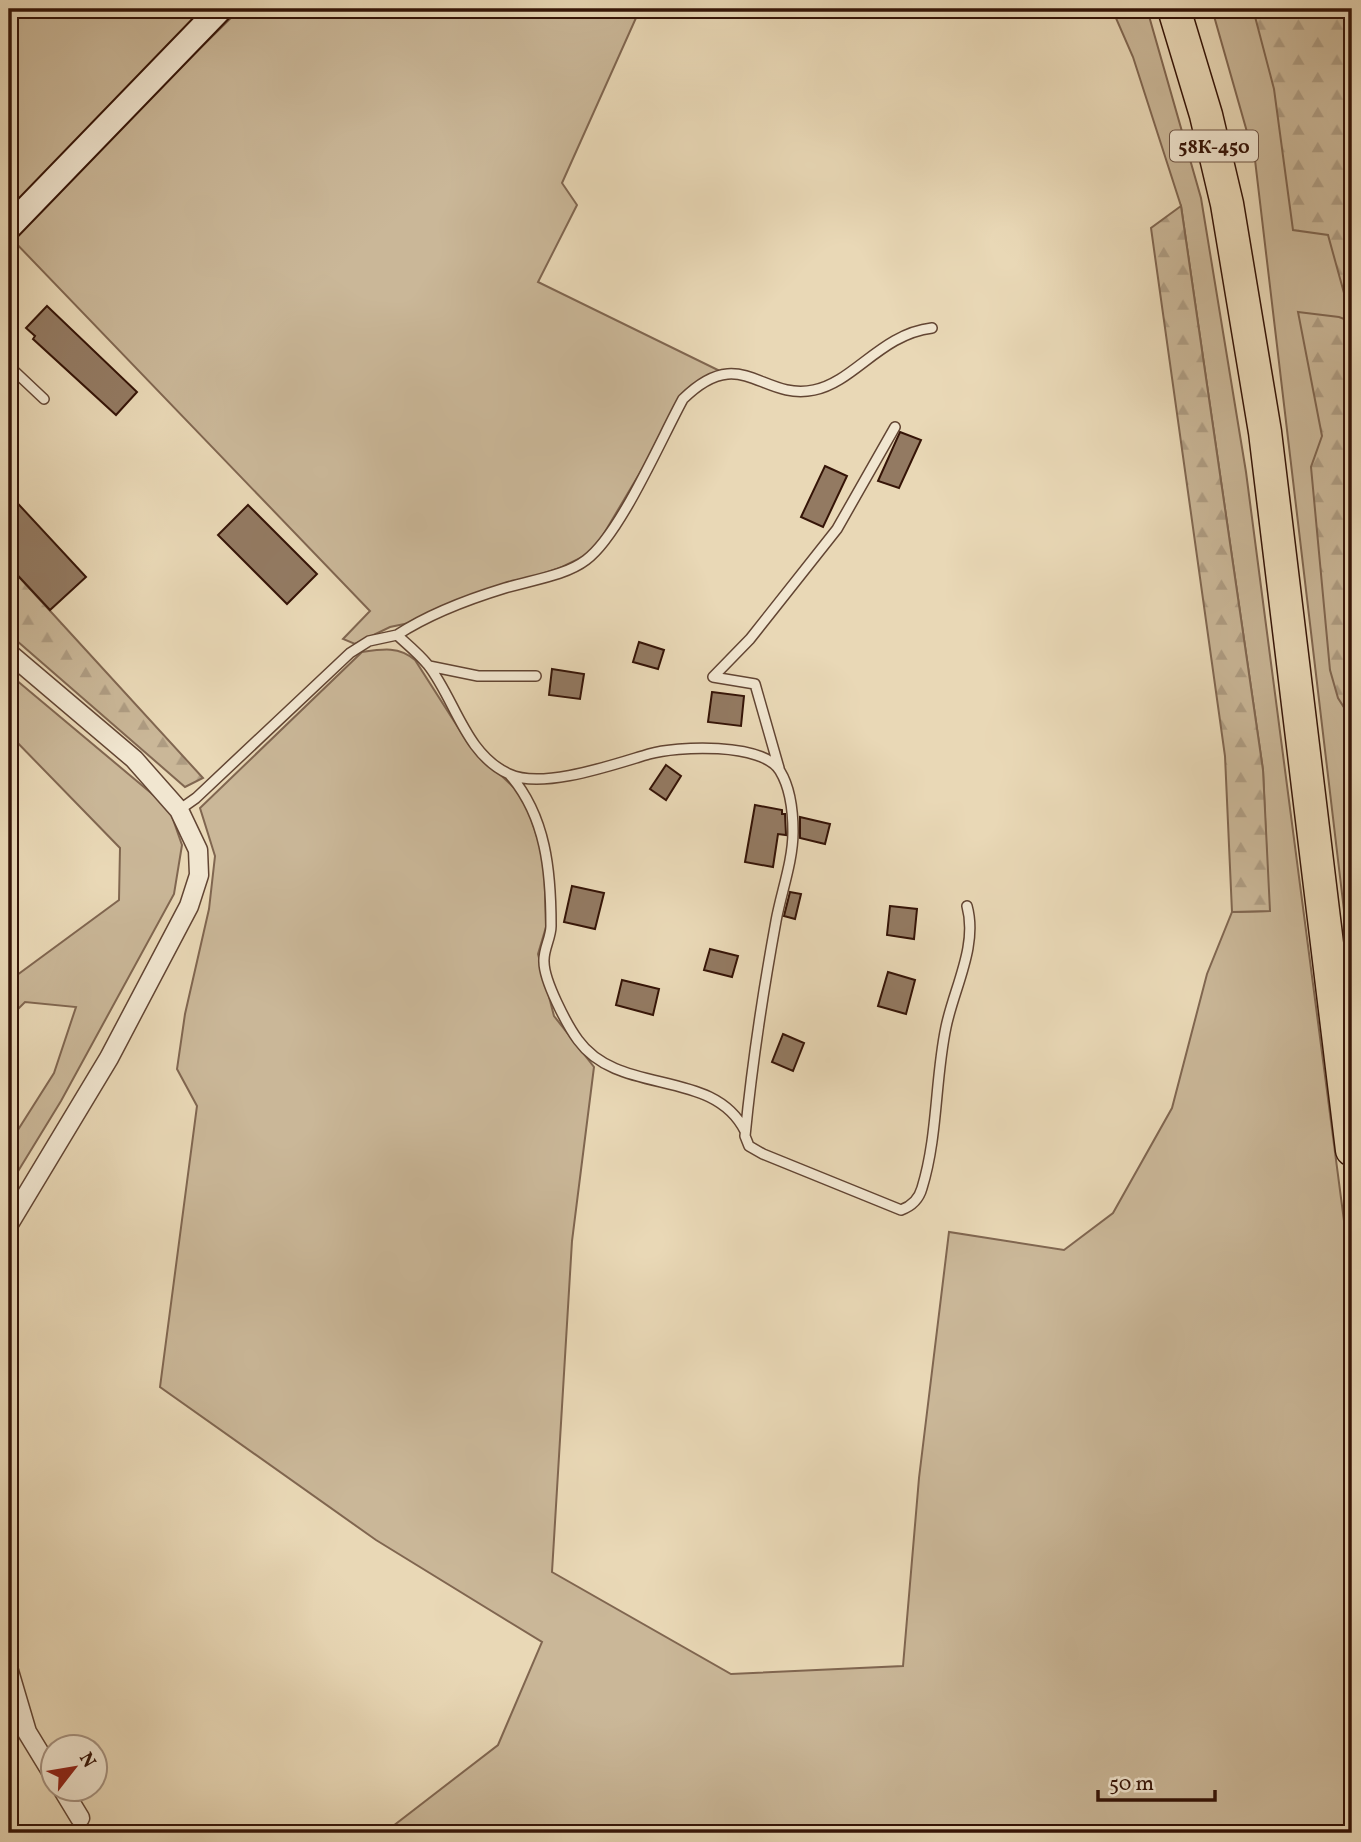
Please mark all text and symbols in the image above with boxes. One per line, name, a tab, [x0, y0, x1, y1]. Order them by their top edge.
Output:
road number: 58К-450	[1170, 130, 1258, 162]
north arrow	[38, 1734, 108, 1804]
text: N	[72, 1748, 102, 1773]
scale bar	[1098, 1758, 1216, 1802]
text: 50 m	[1109, 1770, 1154, 1799]

